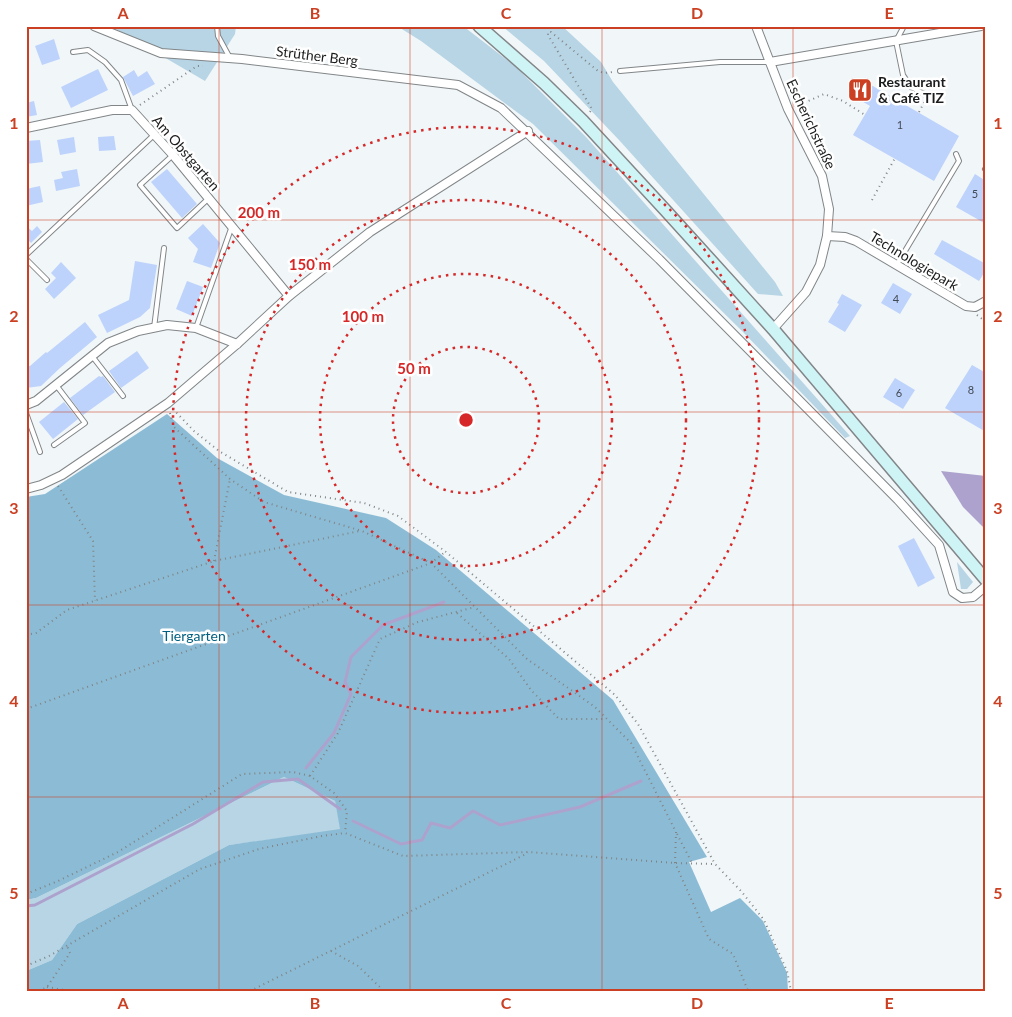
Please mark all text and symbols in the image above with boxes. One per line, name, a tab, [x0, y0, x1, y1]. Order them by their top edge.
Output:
text: A	[116, 3, 129, 22]
text: B	[310, 3, 320, 22]
text: C	[501, 3, 512, 22]
text: D	[691, 3, 703, 22]
text: E	[884, 3, 894, 22]
street label: Strüther Berg	[275, 42, 359, 69]
place label: Restaurant & Café TIZ	[878, 73, 946, 106]
street label: Escherichstraße	[783, 76, 840, 172]
restaurant icon: Restaurant & Café TIZ	[847, 77, 873, 103]
street label: Am Obstgarten	[149, 112, 224, 194]
text: 1	[9, 113, 19, 132]
text: 1	[993, 113, 1003, 132]
house number: 1	[897, 118, 903, 131]
house number: 5	[972, 187, 978, 200]
text: 200 m	[238, 203, 280, 221]
street label: Technologiepark	[867, 227, 962, 294]
text: 150 m	[289, 255, 331, 273]
house number: 4	[893, 292, 900, 305]
text: 2	[9, 306, 19, 325]
text: 2	[993, 306, 1003, 325]
text: 100 m	[342, 307, 384, 325]
text: 50 m	[397, 359, 431, 377]
house number: 8	[968, 383, 974, 396]
house number: 6	[896, 386, 902, 399]
centre of rings	[457, 411, 475, 429]
text: 3	[9, 498, 19, 517]
text: 3	[993, 498, 1003, 517]
park label: Tiergarten	[162, 627, 226, 644]
text: 4	[9, 691, 19, 710]
text: 4	[993, 691, 1003, 710]
text: 5	[9, 883, 19, 902]
text: 5	[993, 883, 1003, 902]
text: A	[116, 993, 129, 1012]
text: B	[310, 993, 320, 1012]
text: C	[501, 993, 512, 1012]
text: D	[691, 993, 703, 1012]
text: E	[884, 993, 894, 1012]

